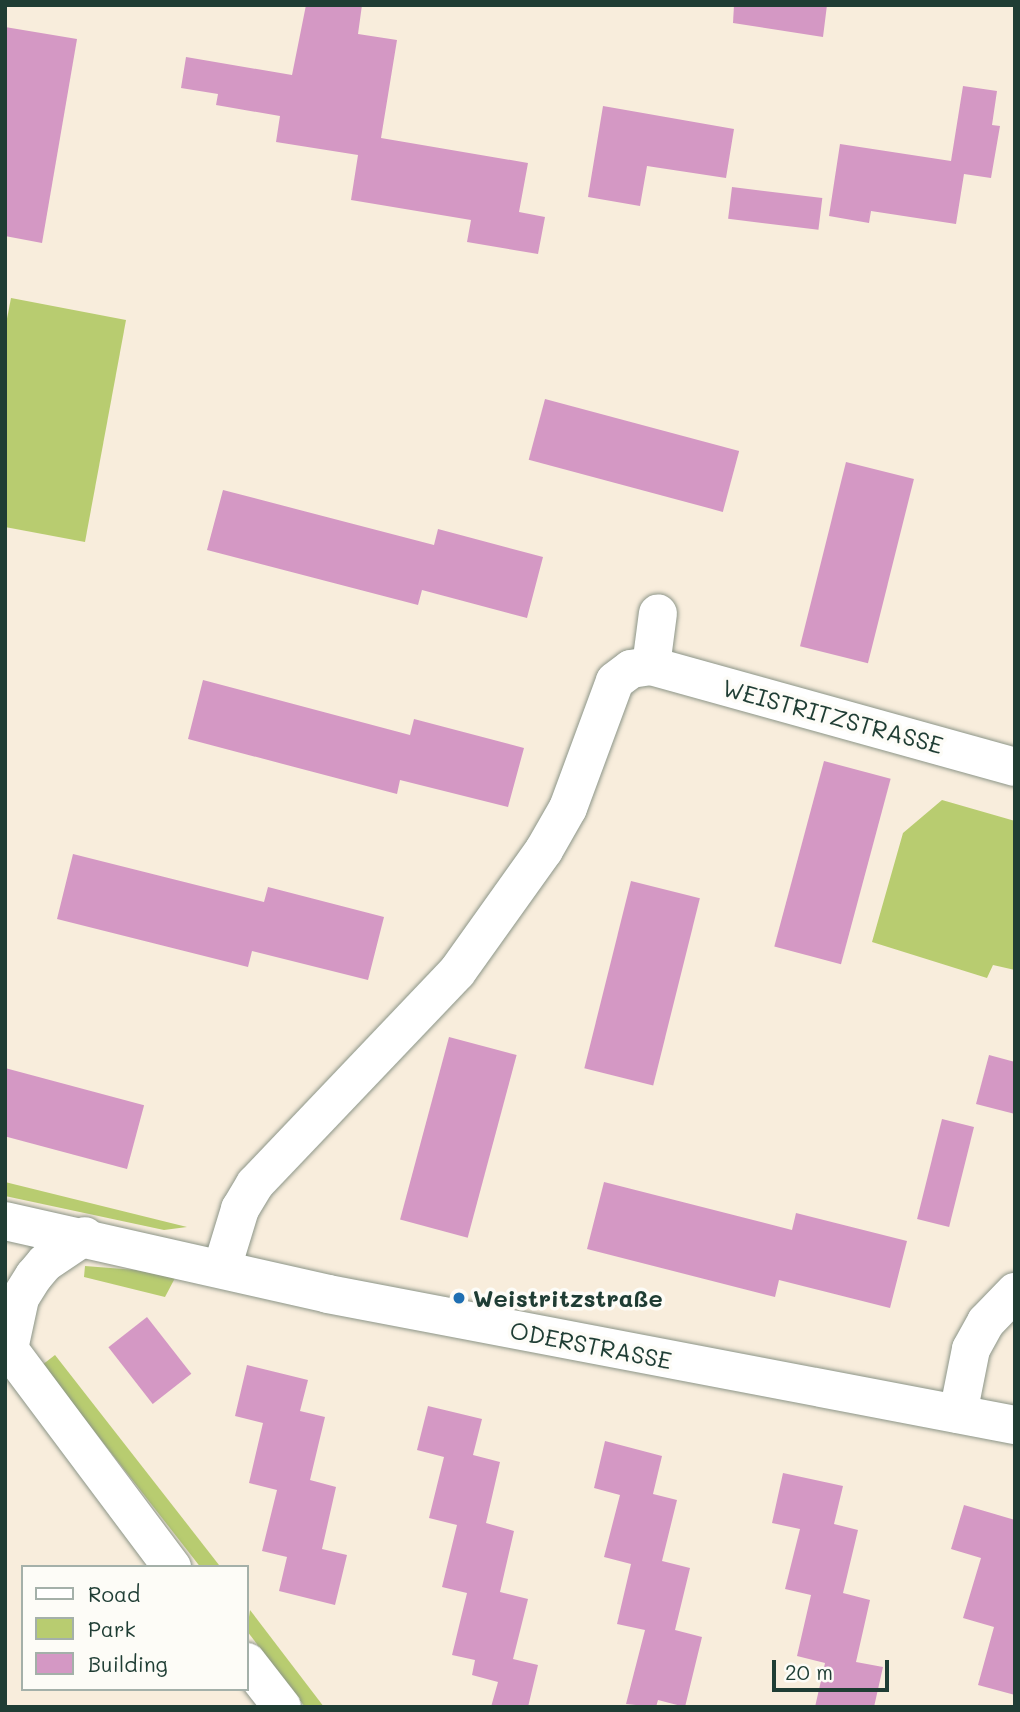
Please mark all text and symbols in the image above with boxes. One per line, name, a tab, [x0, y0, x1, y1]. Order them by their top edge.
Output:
street label: WEISTRITZSTRASSE	[720, 673, 946, 759]
place label: Weistritzstraße	[473, 1284, 663, 1312]
marker: Weistritzstraße	[451, 1290, 467, 1306]
street label: ODERSTRASSE	[508, 1315, 674, 1375]
legend	[21, 1565, 248, 1691]
text: Road	[88, 1580, 140, 1607]
text: Park	[88, 1615, 136, 1642]
scale bar	[775, 1646, 892, 1690]
text: Building	[88, 1650, 168, 1677]
text: 20 m	[785, 1658, 833, 1685]

